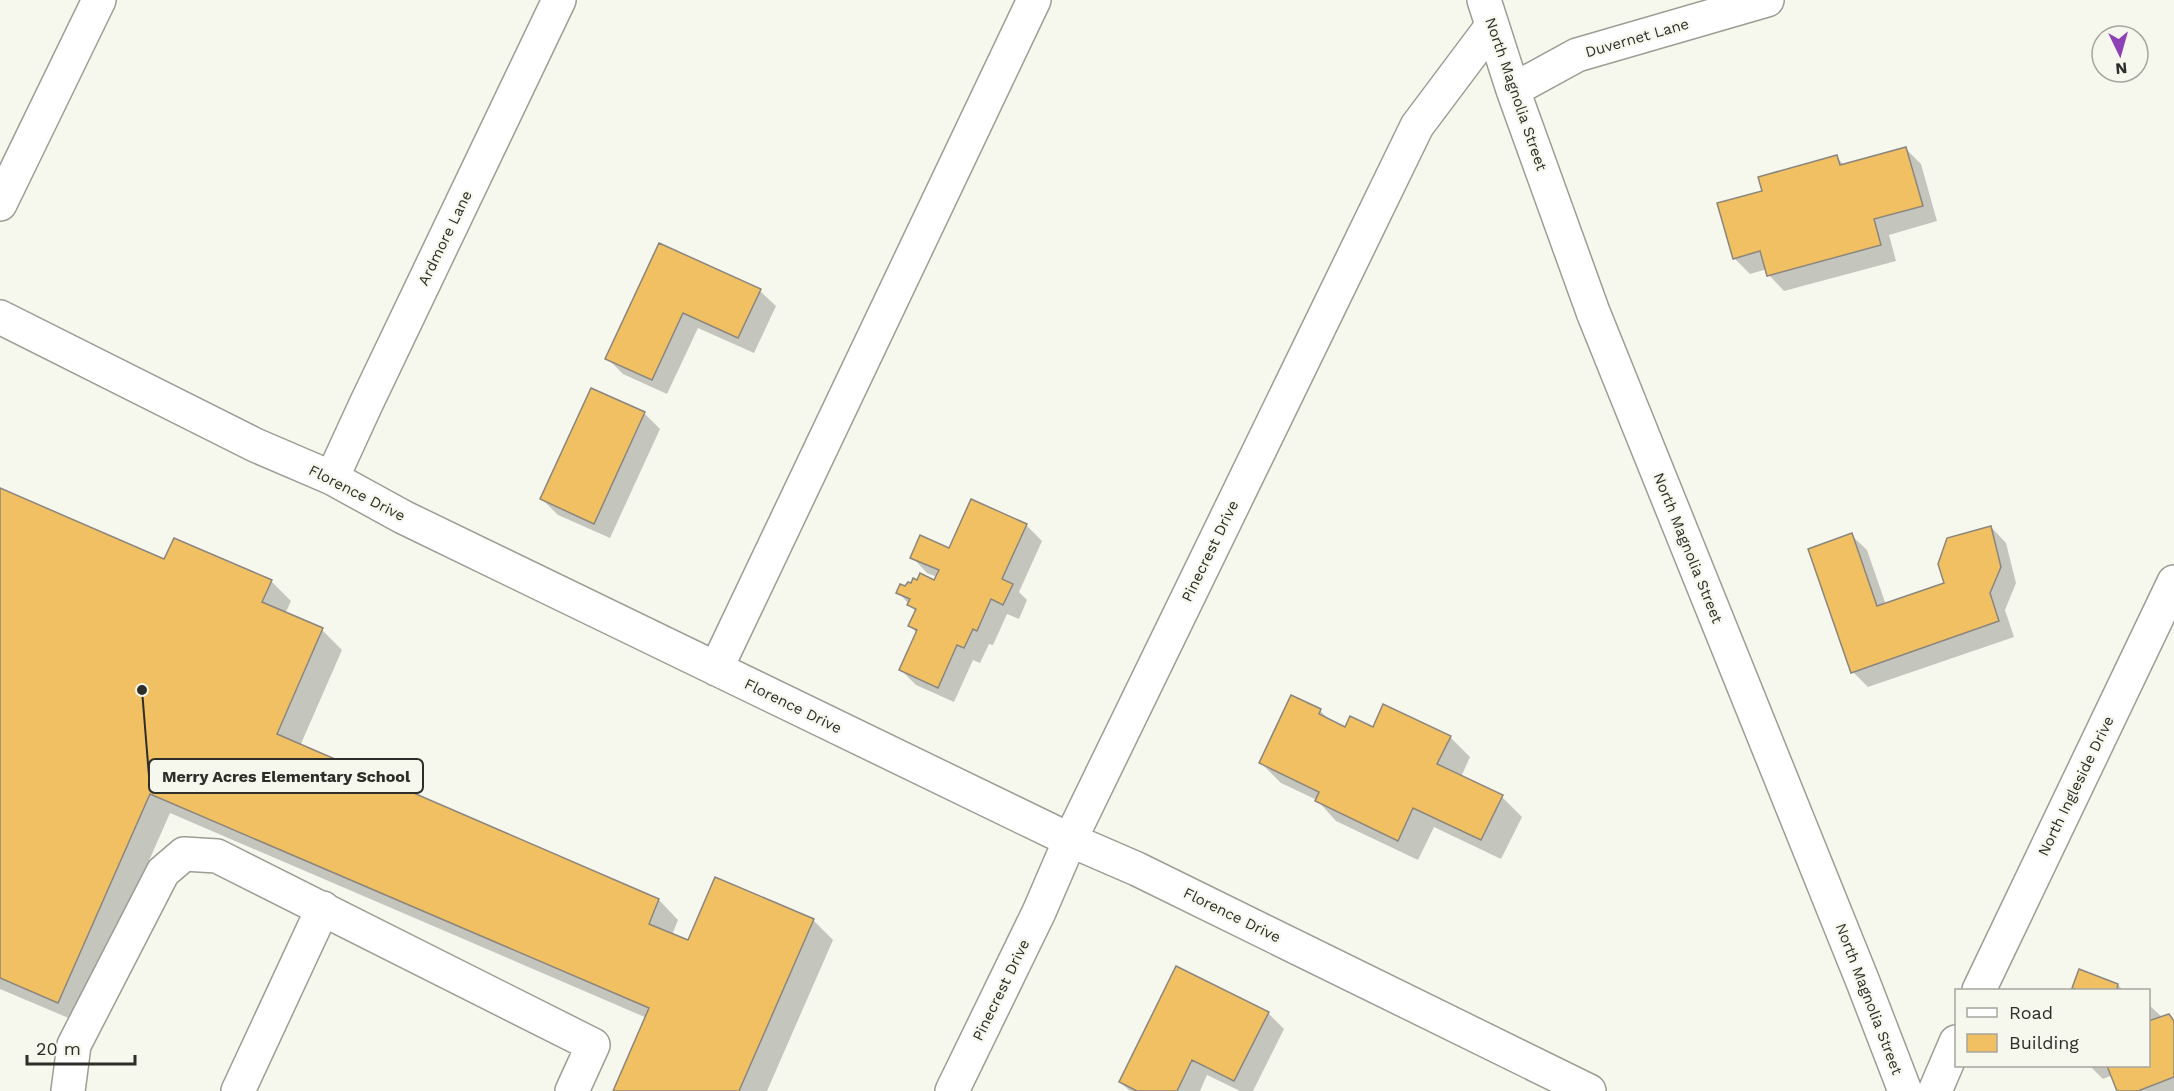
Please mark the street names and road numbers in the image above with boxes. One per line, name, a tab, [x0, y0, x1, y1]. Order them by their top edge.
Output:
street label: North Magnolia Street	[1481, 15, 1551, 174]
street label: Duvernet Lane	[1583, 15, 1691, 61]
street label: Ardmore Lane	[414, 188, 476, 288]
street label: Florence Drive	[306, 461, 408, 525]
street label: North Magnolia Street	[1650, 470, 1727, 627]
street label: Pinecrest Drive	[1178, 497, 1242, 605]
street label: Florence Drive	[741, 675, 845, 737]
street label: North Ingleside Drive	[2034, 713, 2118, 859]
street label: Florence Drive	[1180, 884, 1284, 946]
street label: North Magnolia Street	[1832, 921, 1906, 1078]
street label: Pinecrest Drive	[969, 936, 1033, 1044]

